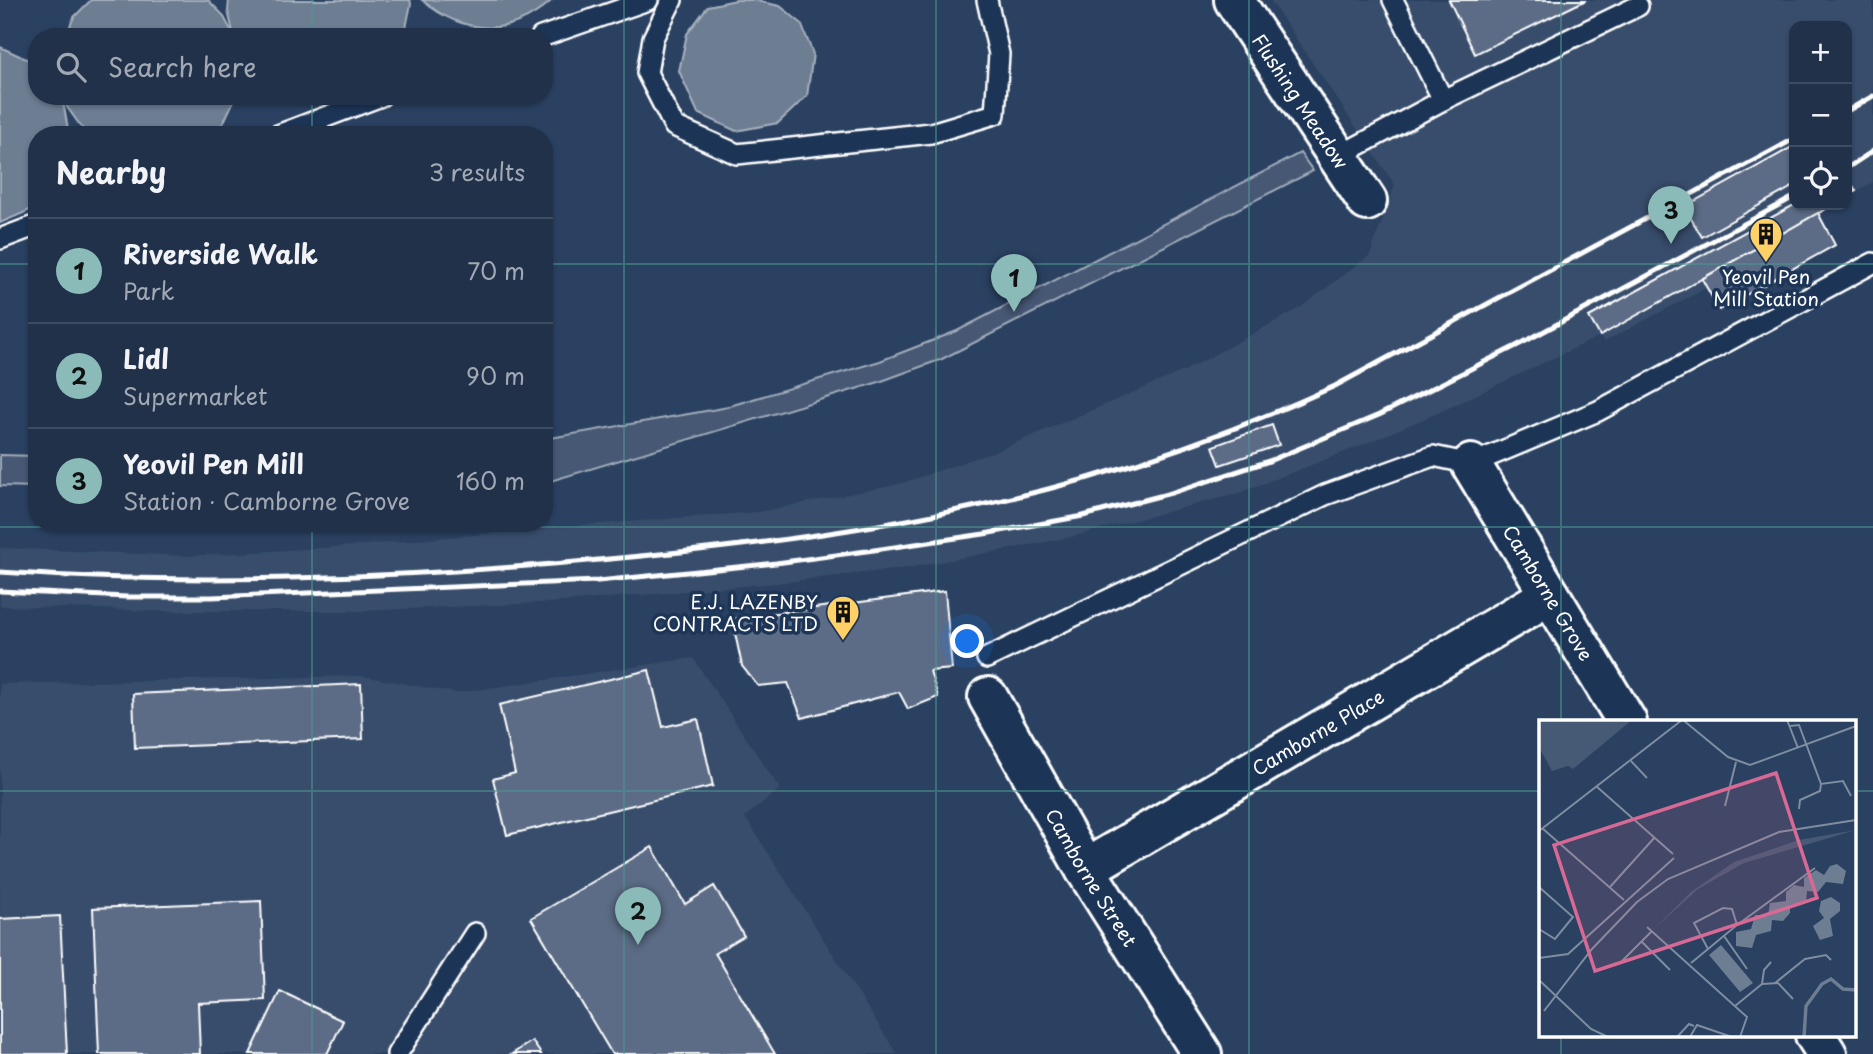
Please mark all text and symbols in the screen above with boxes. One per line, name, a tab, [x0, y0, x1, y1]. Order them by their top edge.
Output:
map controls	[1789, 21, 1852, 210]
button: +	[1789, 21, 1852, 84]
search box	[28, 28, 553, 105]
street label: Flushing Meadow	[1246, 28, 1356, 174]
text: Search here	[108, 47, 257, 86]
icon: search	[52, 48, 90, 86]
button: −	[1789, 84, 1852, 147]
button: locate	[1789, 147, 1852, 210]
text: Nearby	[56, 149, 166, 194]
text: 3 results	[429, 154, 525, 189]
pin: 3	[1648, 186, 1694, 244]
building icon: Yeovil Pen Mill Station	[1747, 215, 1785, 264]
text: Riverside Walk	[123, 234, 318, 273]
text: 1	[74, 253, 85, 288]
text: 70 m	[467, 253, 525, 288]
pin: 1	[991, 254, 1037, 312]
place label: Yeovil Pen Mill Station	[1713, 262, 1819, 312]
text: Park	[123, 273, 174, 308]
text: Lidl	[123, 339, 169, 378]
text: 2	[71, 358, 87, 393]
text: 90 m	[466, 358, 525, 393]
text: Supermarket	[123, 378, 267, 413]
text: Yeovil Pen Mill	[123, 444, 304, 483]
text: 3	[71, 463, 87, 498]
text: 160 m	[456, 463, 525, 498]
text: Station · Camborne Grove	[123, 483, 410, 518]
street label: Camborne Grove	[1497, 519, 1601, 666]
place label: E.J. LAZENBY CONTRACTS LTD	[653, 587, 818, 637]
building icon: E.J. LAZENBY CONTRACTS LTD	[824, 593, 862, 642]
your location	[950, 624, 984, 658]
street label: Camborne Place	[1246, 682, 1389, 782]
inset map	[1539, 720, 1856, 1036]
street label: Camborne Street	[1039, 803, 1145, 952]
pin: 2	[615, 887, 661, 945]

